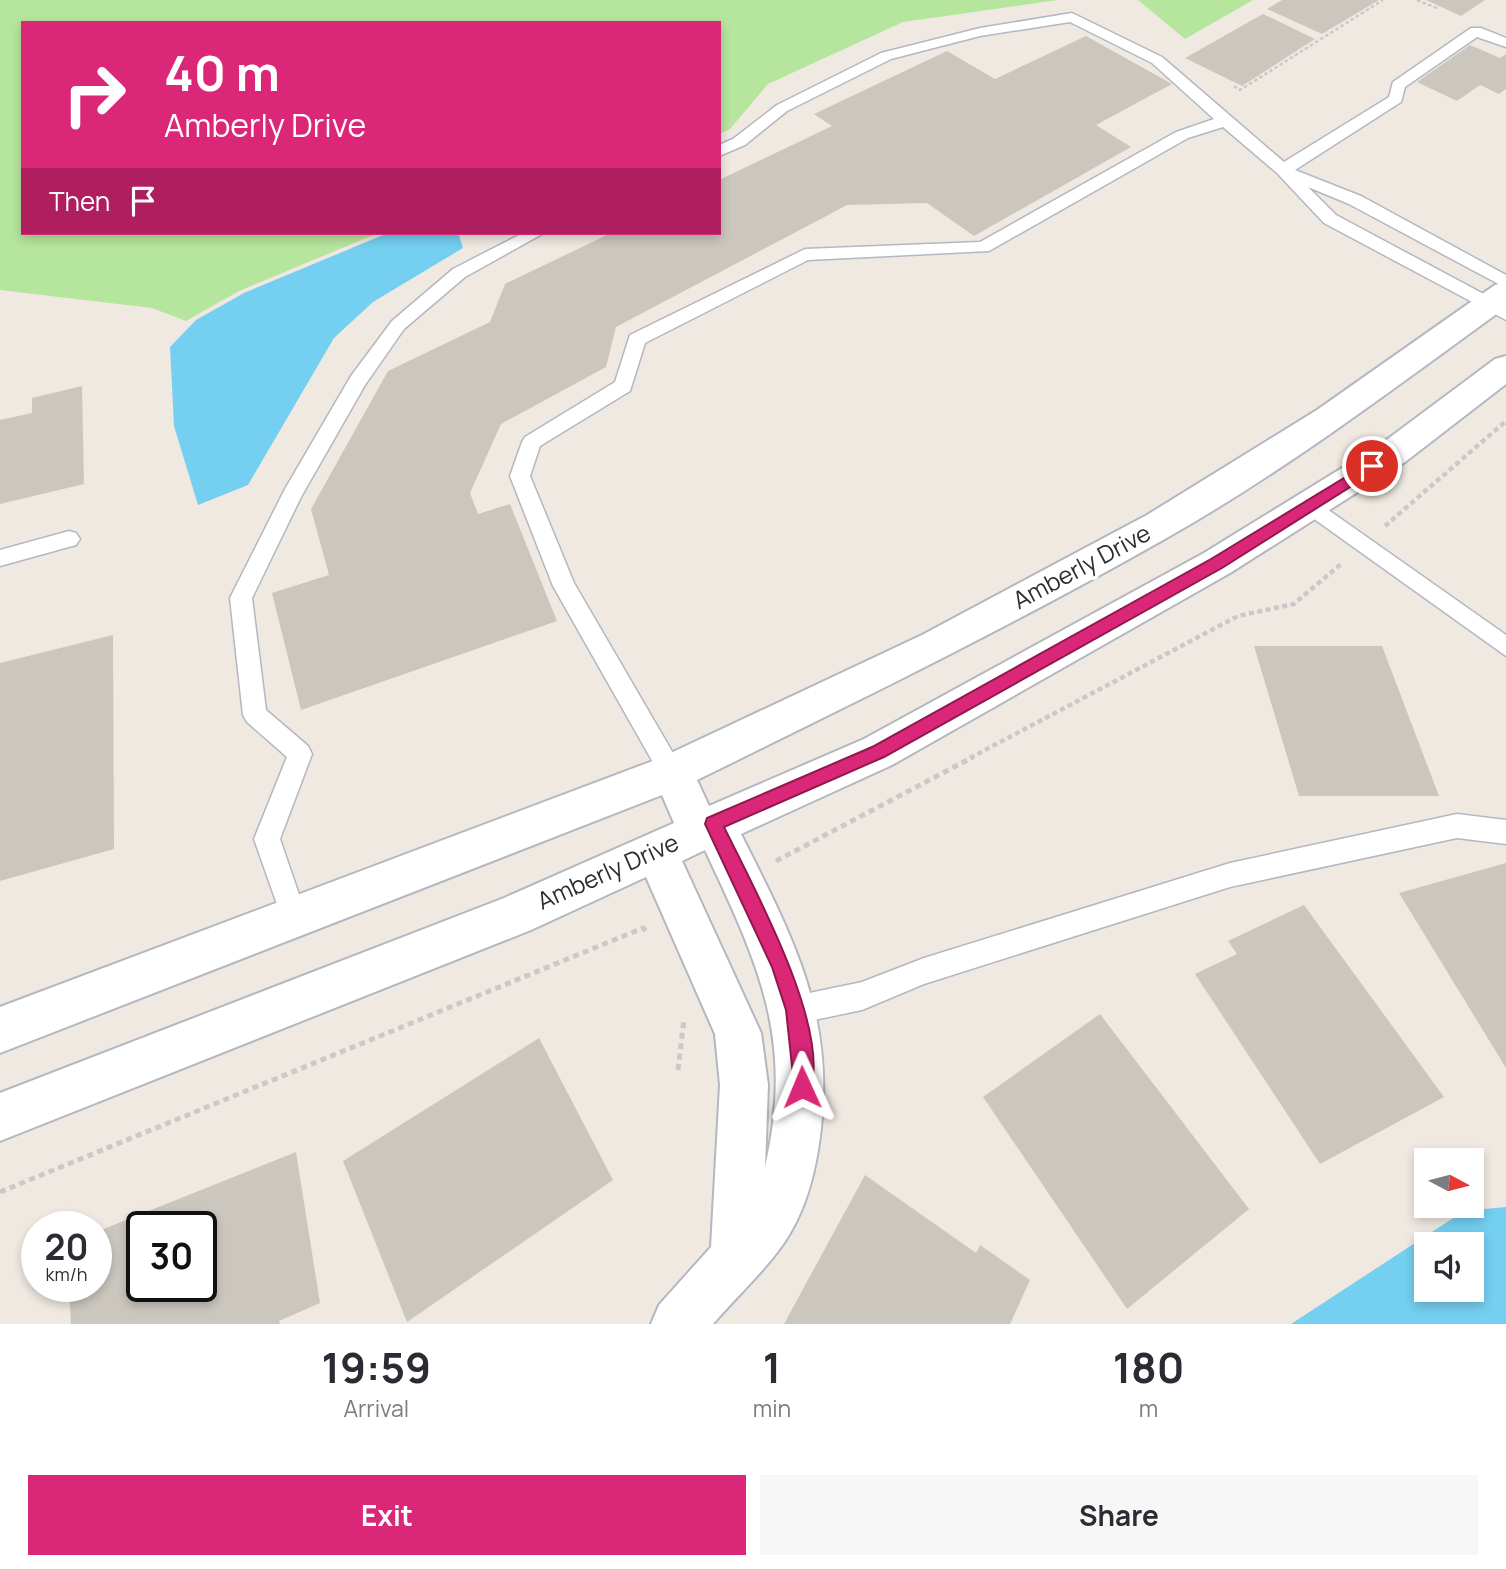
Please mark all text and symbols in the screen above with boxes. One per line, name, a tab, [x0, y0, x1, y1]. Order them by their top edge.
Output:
text: 40 m	[164, 39, 280, 106]
icon: right	[49, 49, 140, 140]
text: Amberly Drive	[164, 103, 366, 147]
icon: arrive	[124, 182, 162, 220]
text: Then	[49, 183, 110, 219]
pin	[1342, 436, 1402, 496]
icon: arrive	[1353, 447, 1391, 485]
street label: Amberly Drive	[1007, 516, 1156, 616]
street label: Amberly Drive	[531, 825, 683, 917]
position arrow	[765, 1050, 839, 1124]
north arrow	[1414, 1148, 1484, 1218]
map controls	[1414, 1148, 1484, 1302]
speed limit sign: 30	[126, 1211, 217, 1302]
text: 20	[45, 1223, 88, 1271]
button: sound	[1414, 1232, 1484, 1302]
text: km/h	[46, 1262, 87, 1286]
text: 19:59	[322, 1338, 431, 1396]
text: 1	[763, 1338, 781, 1396]
text: 180	[1113, 1338, 1184, 1396]
text: Arrival	[343, 1392, 409, 1424]
text: min	[753, 1392, 791, 1424]
text: m	[1139, 1392, 1158, 1424]
button: Exit	[28, 1475, 746, 1555]
button: Share	[760, 1475, 1478, 1555]

